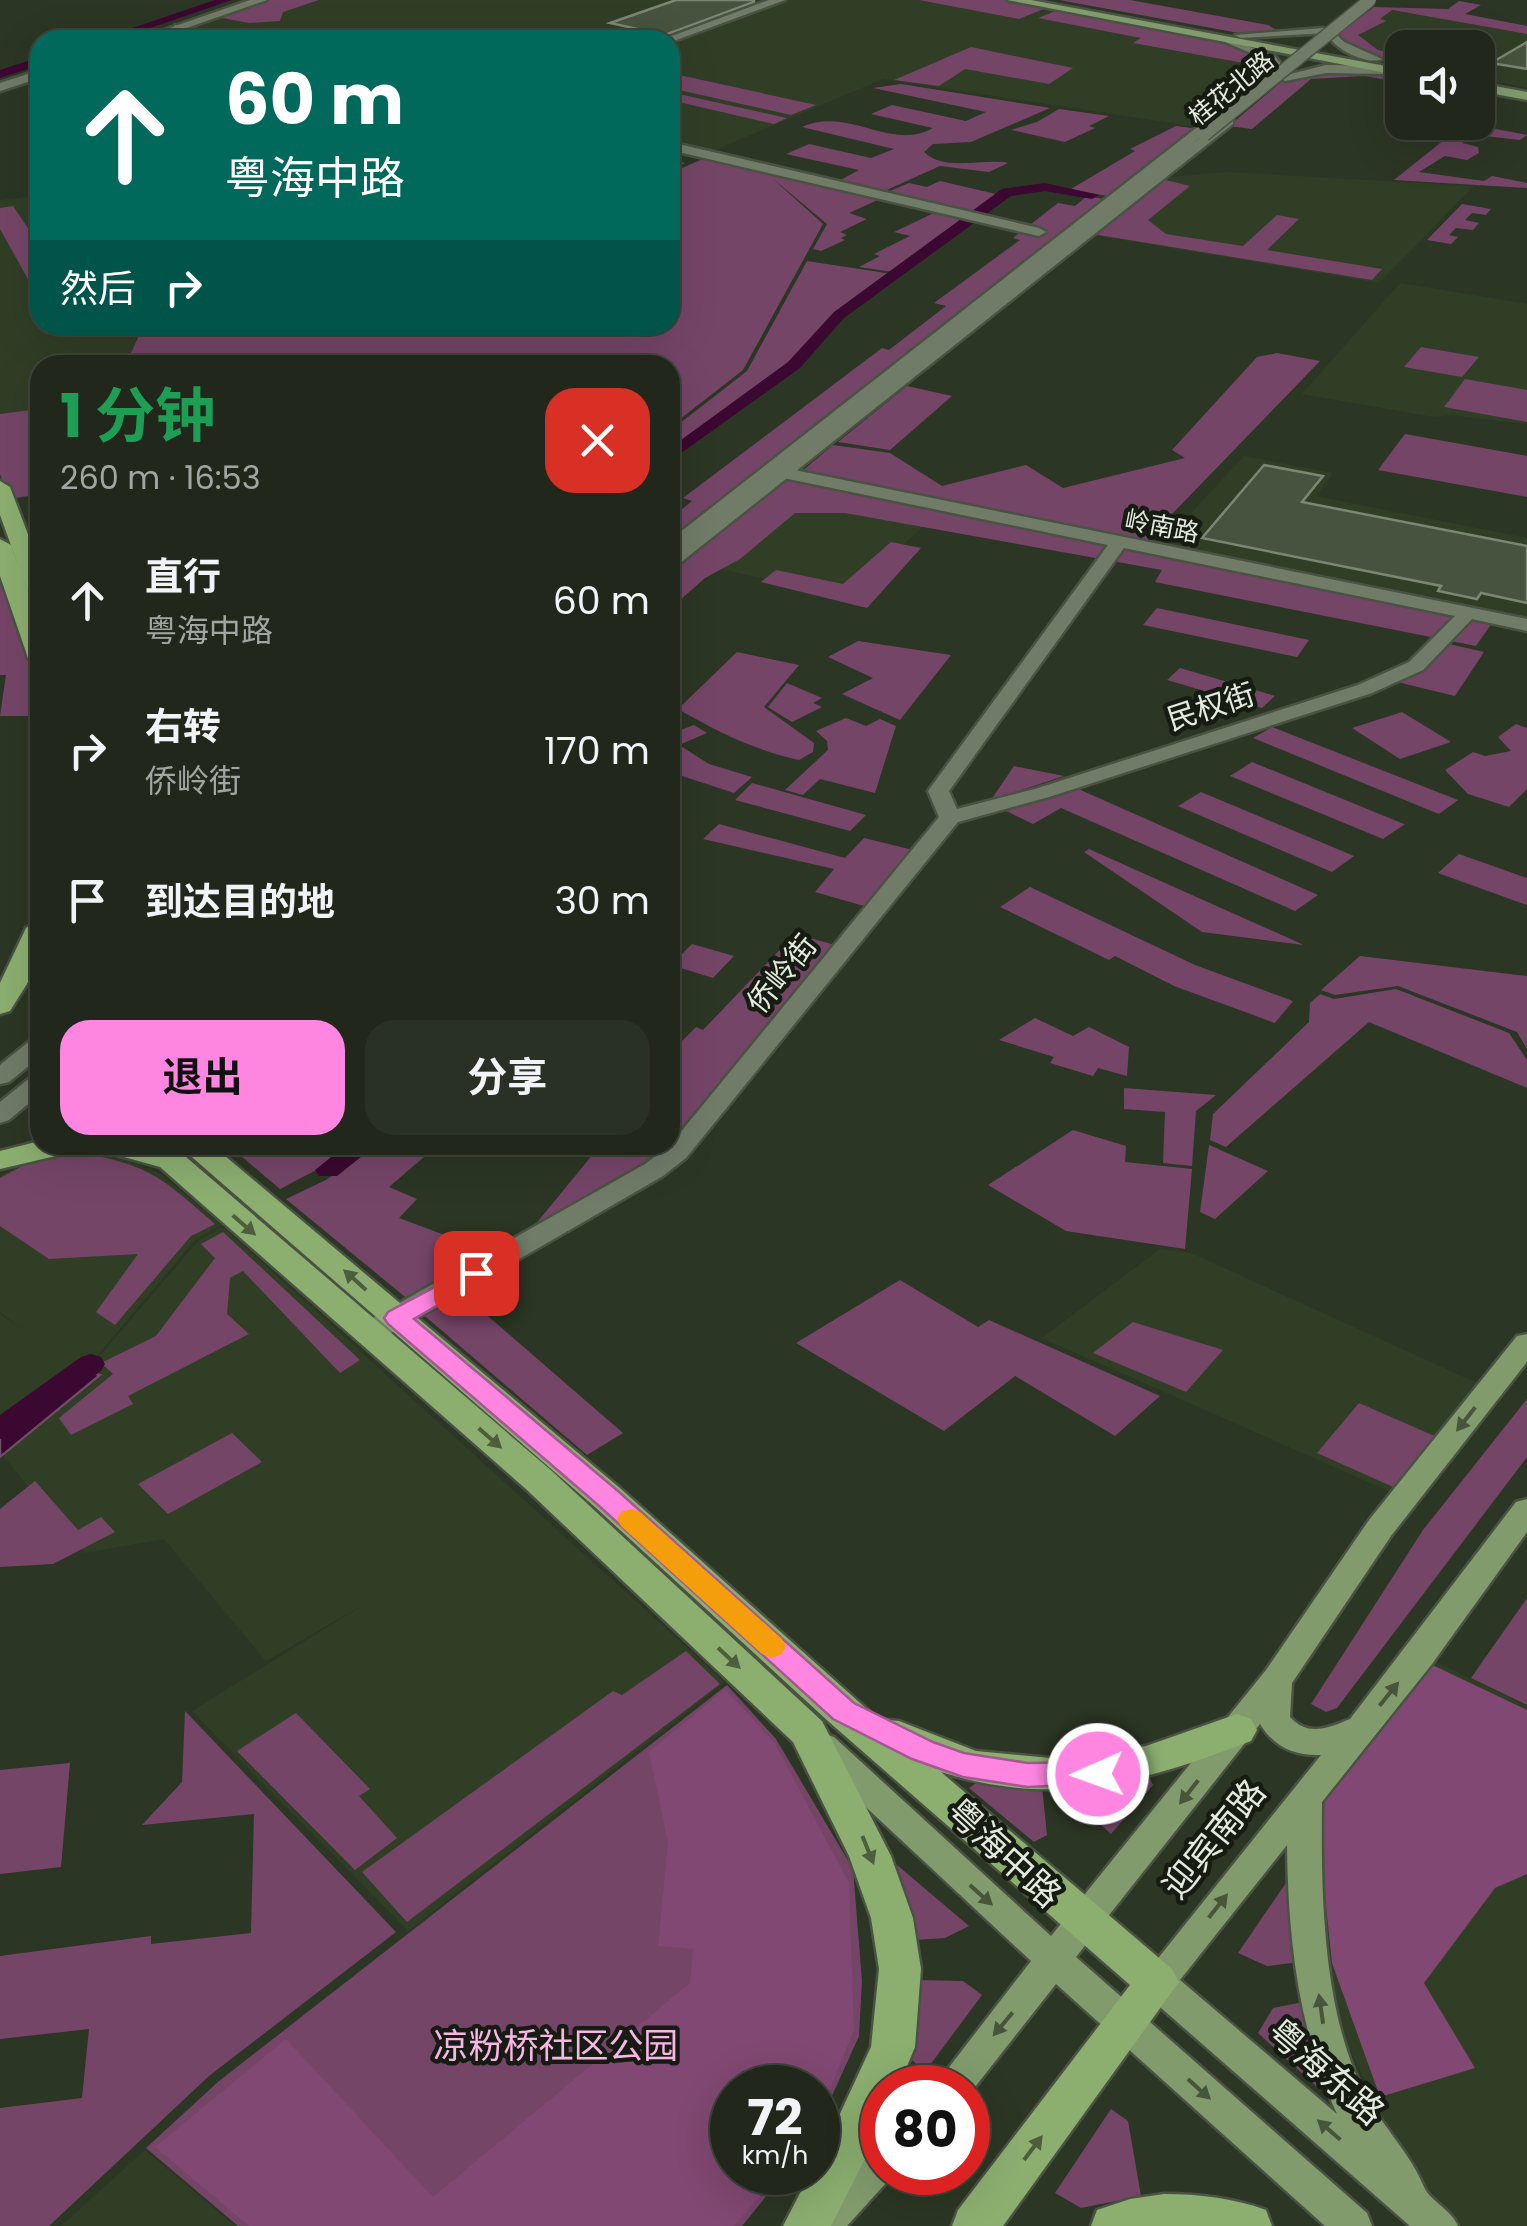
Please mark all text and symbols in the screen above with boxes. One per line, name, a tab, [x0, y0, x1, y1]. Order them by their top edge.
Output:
map controls	[1385, 30, 1495, 140]
button: sound	[1385, 30, 1495, 140]
street label: 桂花北路	[1181, 43, 1281, 133]
text: 60 m	[225, 50, 404, 149]
icon: ahead	[60, 70, 190, 200]
text: 粤海中路	[225, 147, 405, 210]
icon: right	[156, 260, 211, 315]
text: 然后	[60, 262, 136, 315]
text: 1 分钟	[60, 374, 215, 458]
button: close	[545, 388, 650, 493]
text: 260 m · 16:53	[60, 455, 261, 500]
street label: 岭南路	[1122, 502, 1202, 551]
text: 直行	[145, 550, 221, 603]
icon: ahead	[60, 573, 115, 628]
text: 60 m	[553, 574, 650, 627]
text: 粤海中路	[145, 608, 273, 653]
street label: 民权街	[1161, 672, 1260, 741]
text: 右转	[145, 700, 221, 753]
icon: right	[60, 723, 115, 778]
text: 170 m	[544, 724, 650, 777]
text: 侨岭街	[145, 758, 241, 803]
icon: arrive	[60, 873, 115, 928]
text: 30 m	[554, 874, 650, 927]
text: 到达目的地	[145, 875, 335, 928]
street label: 侨岭街	[737, 925, 827, 1022]
button: 退出	[60, 1020, 345, 1135]
button: 分享	[365, 1020, 650, 1135]
one-way arrow	[232, 1213, 257, 1235]
pin	[434, 1231, 519, 1316]
icon: arrive	[449, 1246, 504, 1301]
one-way arrow	[343, 1269, 368, 1291]
one-way arrow	[1456, 1406, 1477, 1432]
one-way arrow	[477, 1427, 502, 1449]
one-way arrow	[716, 1646, 740, 1669]
one-way arrow	[1378, 1682, 1399, 1707]
position arrow	[1046, 1722, 1150, 1826]
street label: 迎宾南路	[1151, 1769, 1277, 1909]
one-way arrow	[1178, 1778, 1199, 1804]
street label: 粤海中路	[936, 1787, 1072, 1918]
one-way arrow	[860, 1836, 876, 1866]
one-way arrow	[969, 1883, 993, 1906]
one-way arrow	[1208, 1893, 1229, 1919]
one-way arrow	[1313, 1992, 1329, 2024]
street label: 粤海东路	[1257, 2007, 1395, 2136]
one-way arrow	[993, 2012, 1014, 2037]
park label: 凉粉桥社区公园	[433, 2021, 679, 2070]
speed limit sign: 80	[860, 2065, 990, 2195]
one-way arrow	[1186, 2077, 1211, 2099]
text: 72	[747, 2082, 803, 2153]
one-way arrow	[1317, 2119, 1342, 2141]
one-way arrow	[1022, 2135, 1042, 2161]
text: km/h	[742, 2138, 808, 2173]

